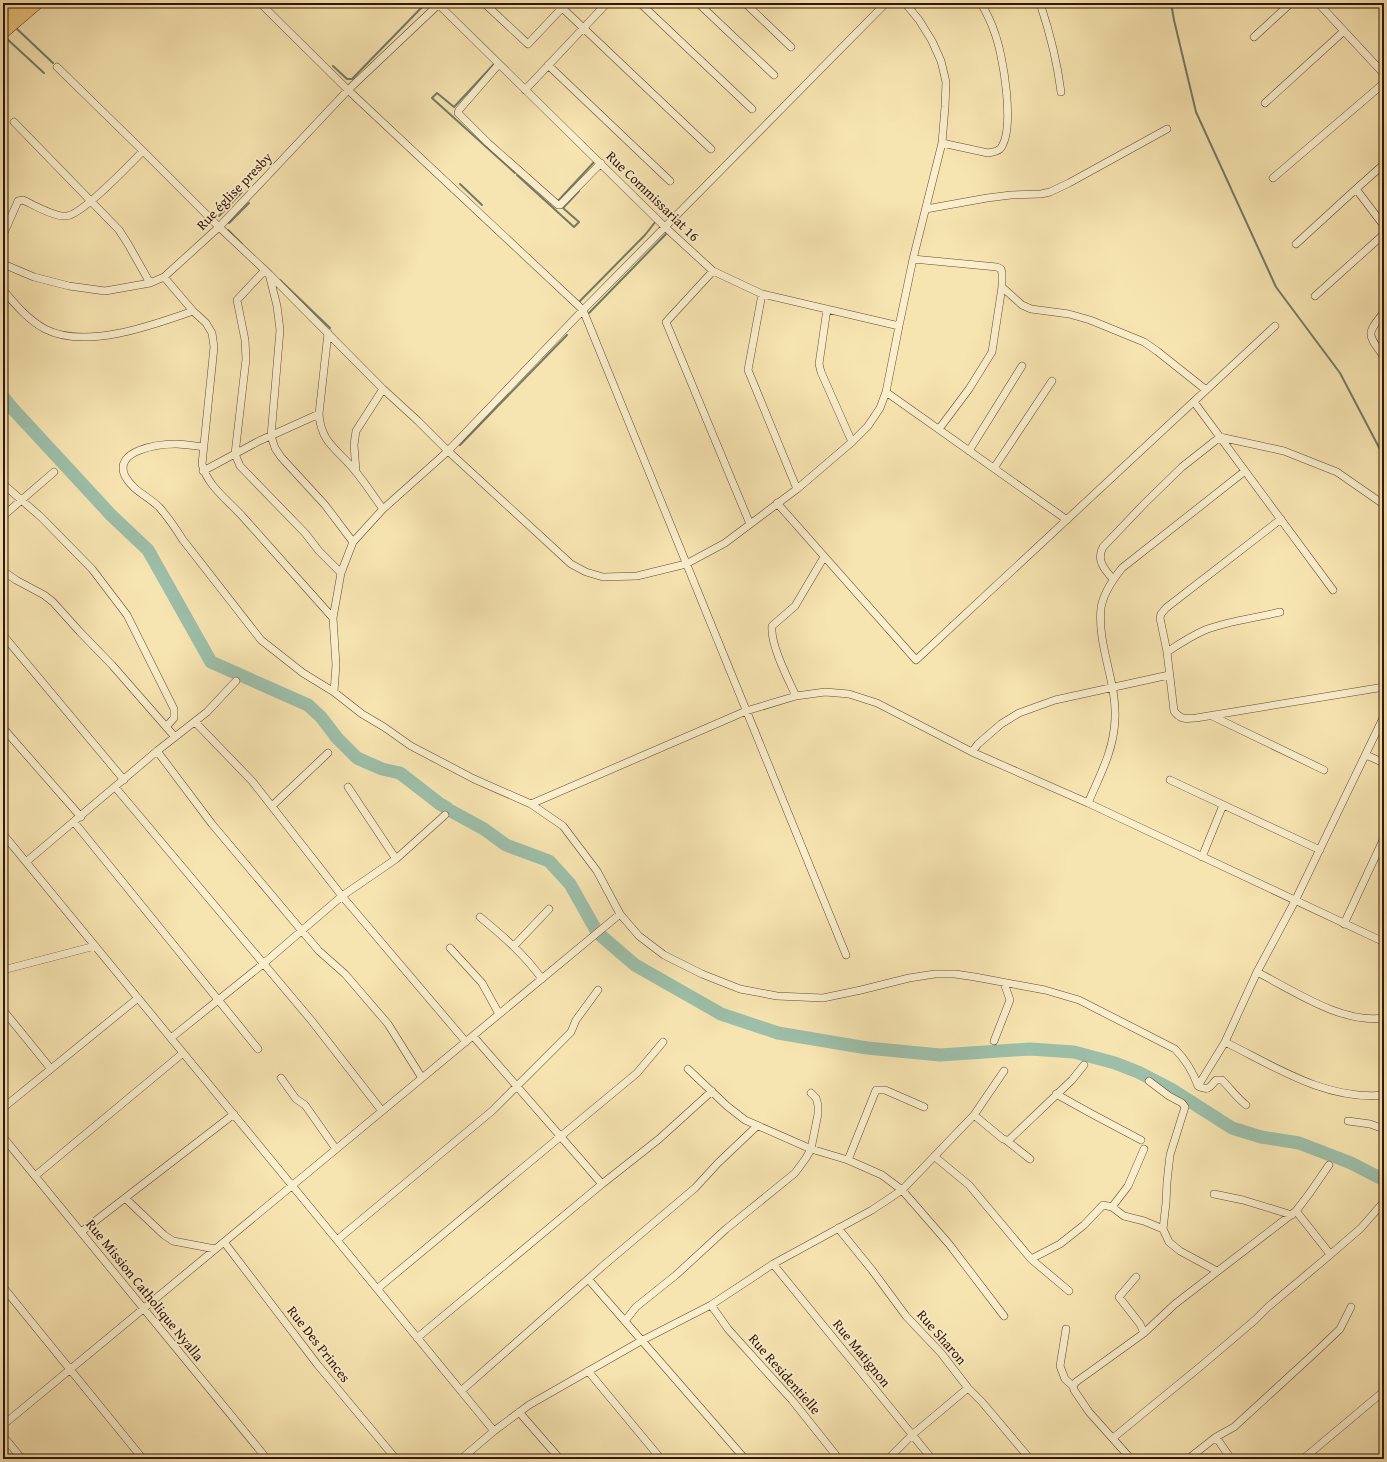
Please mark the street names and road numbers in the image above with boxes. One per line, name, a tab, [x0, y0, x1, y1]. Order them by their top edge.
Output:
street label: Rue Commissariat 16	[602, 146, 704, 246]
street label: Rue église presby	[192, 148, 276, 234]
street label: Rue Mission Catholique Nyalla	[81, 1215, 209, 1366]
street label: Rue Des Princes	[283, 1301, 355, 1387]
street label: Rue Sharon	[912, 1305, 972, 1369]
street label: Rue Matignon	[828, 1315, 896, 1391]
street label: Rue Residentielle	[744, 1329, 826, 1419]

